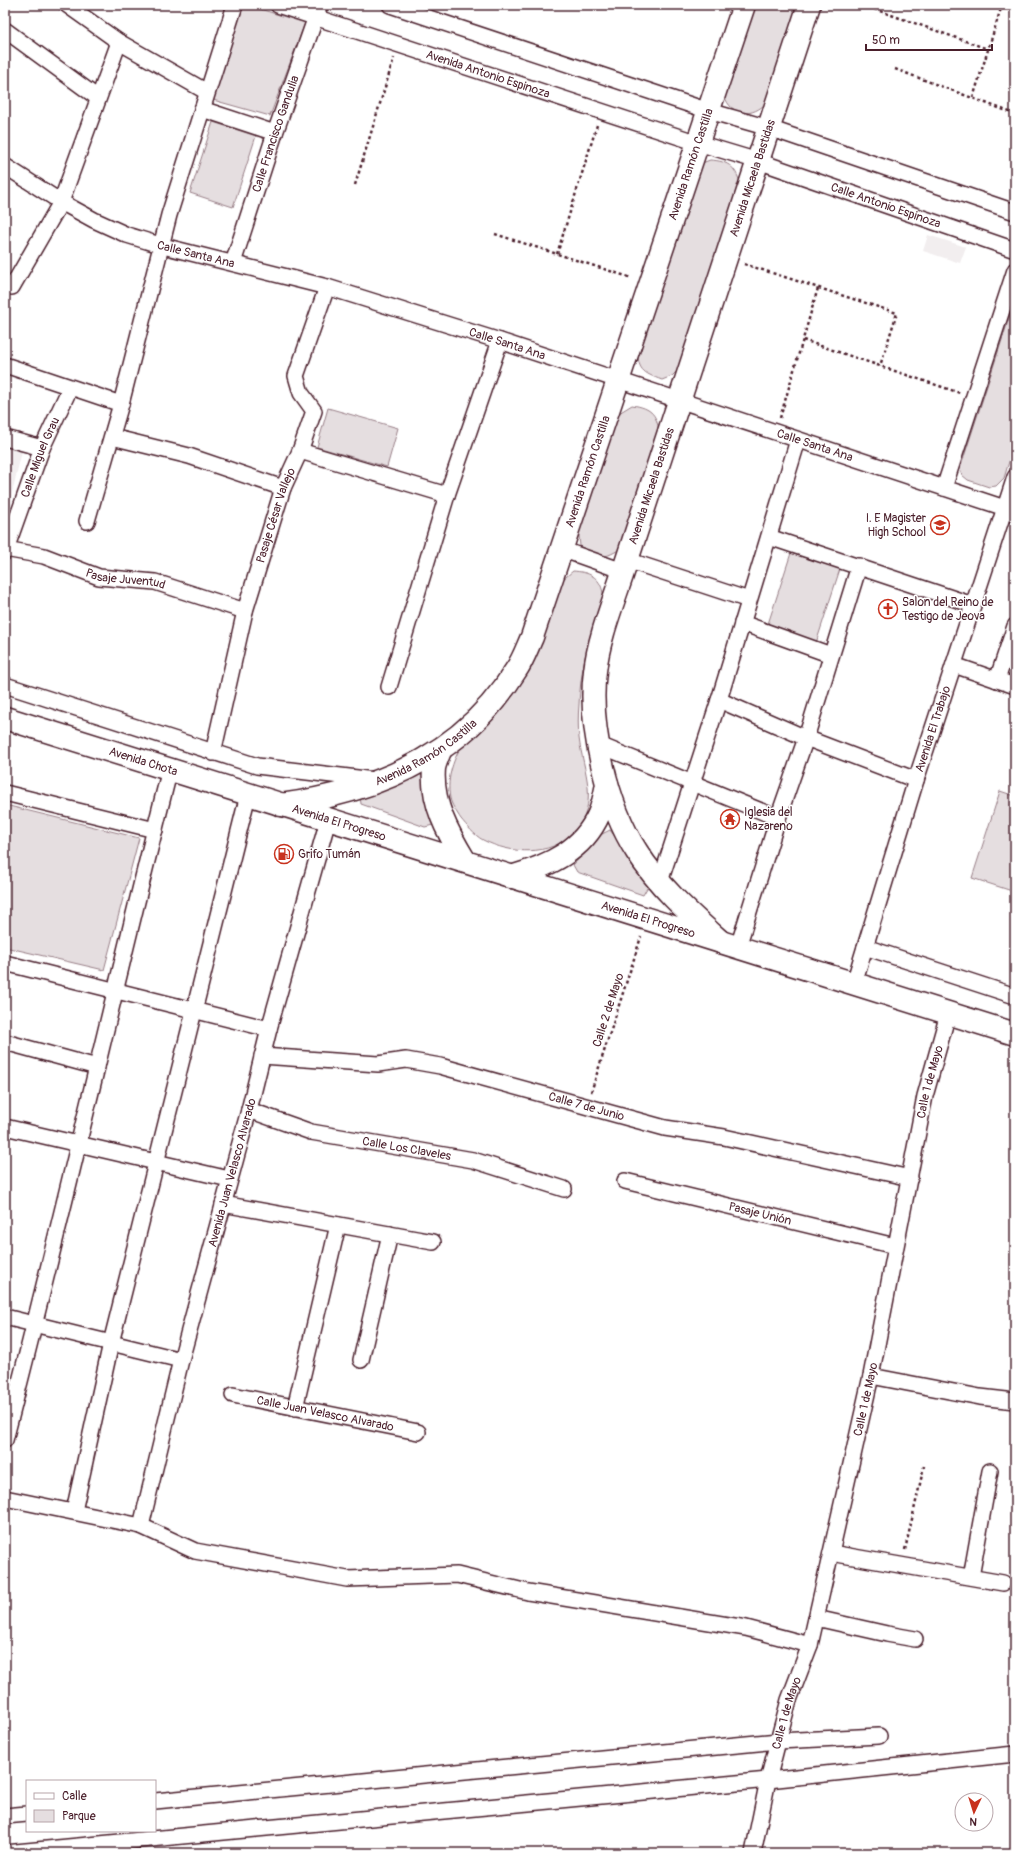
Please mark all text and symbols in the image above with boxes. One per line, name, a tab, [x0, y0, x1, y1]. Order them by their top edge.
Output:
scale bar	[866, 26, 992, 52]
text: 50 m	[872, 33, 900, 48]
street label: Avenida Antonio Espinoza	[424, 47, 552, 102]
street label: Calle Francisco Gandulia	[249, 73, 303, 194]
street label: Avenida Ramón Castilla	[665, 106, 717, 222]
street label: Avenida Micaela Bastidas	[727, 117, 779, 239]
street label: Calle Antonio Espinoza	[829, 180, 943, 232]
street label: Calle Santa Ana	[155, 238, 237, 272]
street label: Calle Santa Ana	[467, 325, 548, 364]
street label: Avenida Ramón Castilla	[562, 413, 614, 529]
street label: Calle Miguel Grau	[18, 415, 63, 500]
street label: Avenida Micaela Bastidas	[626, 425, 678, 547]
street label: Calle Santa Ana	[775, 426, 855, 465]
street label: Pasaje César Vallejo	[253, 465, 299, 565]
place label: I. E Magister High School	[866, 511, 927, 540]
school or university icon: I. E Magister High School	[929, 514, 951, 536]
street label: Pasaje Juventud	[83, 566, 167, 593]
place label: Salon del Reino de Testigo de Jeova	[902, 595, 993, 624]
church icon: Salon del Reino de Testigo de Jeova	[877, 598, 899, 620]
street label: Avenida El Trabajo	[912, 684, 954, 774]
street label: Avenida Ramón Castilla	[373, 716, 480, 789]
street label: Avenida Chota	[107, 744, 180, 780]
street label: Avenida El Progreso	[290, 801, 388, 845]
place label: Iglesia del Nazareno	[744, 805, 793, 834]
temple icon: Iglesia del Nazareno	[719, 808, 741, 830]
fuel station icon: Grifo Tumán	[273, 843, 295, 865]
place label: Grifo Tumán	[298, 847, 361, 862]
street label: Avenida El Progreso	[599, 898, 697, 942]
street label: Calle 2 de Mayo	[589, 971, 628, 1049]
street label: Calle 1 de Mayo	[914, 1043, 947, 1120]
street label: Calle 7 de Junio	[547, 1089, 626, 1125]
street label: Avenida Juan Velasco Alvarado	[205, 1096, 260, 1249]
street label: Calle Los Claveles	[361, 1134, 453, 1164]
street label: Pasaje Unión	[727, 1199, 793, 1229]
street label: Calle 1 de Mayo	[851, 1361, 882, 1438]
street label: Calle Juan Velasco Alvarado	[255, 1393, 395, 1435]
street label: Calle 1 de Mayo	[769, 1674, 805, 1751]
legend	[26, 1780, 156, 1832]
text: Calle	[62, 1789, 87, 1804]
north arrow	[954, 1792, 994, 1832]
text: Parque	[62, 1809, 96, 1824]
text: N	[969, 1815, 978, 1828]

